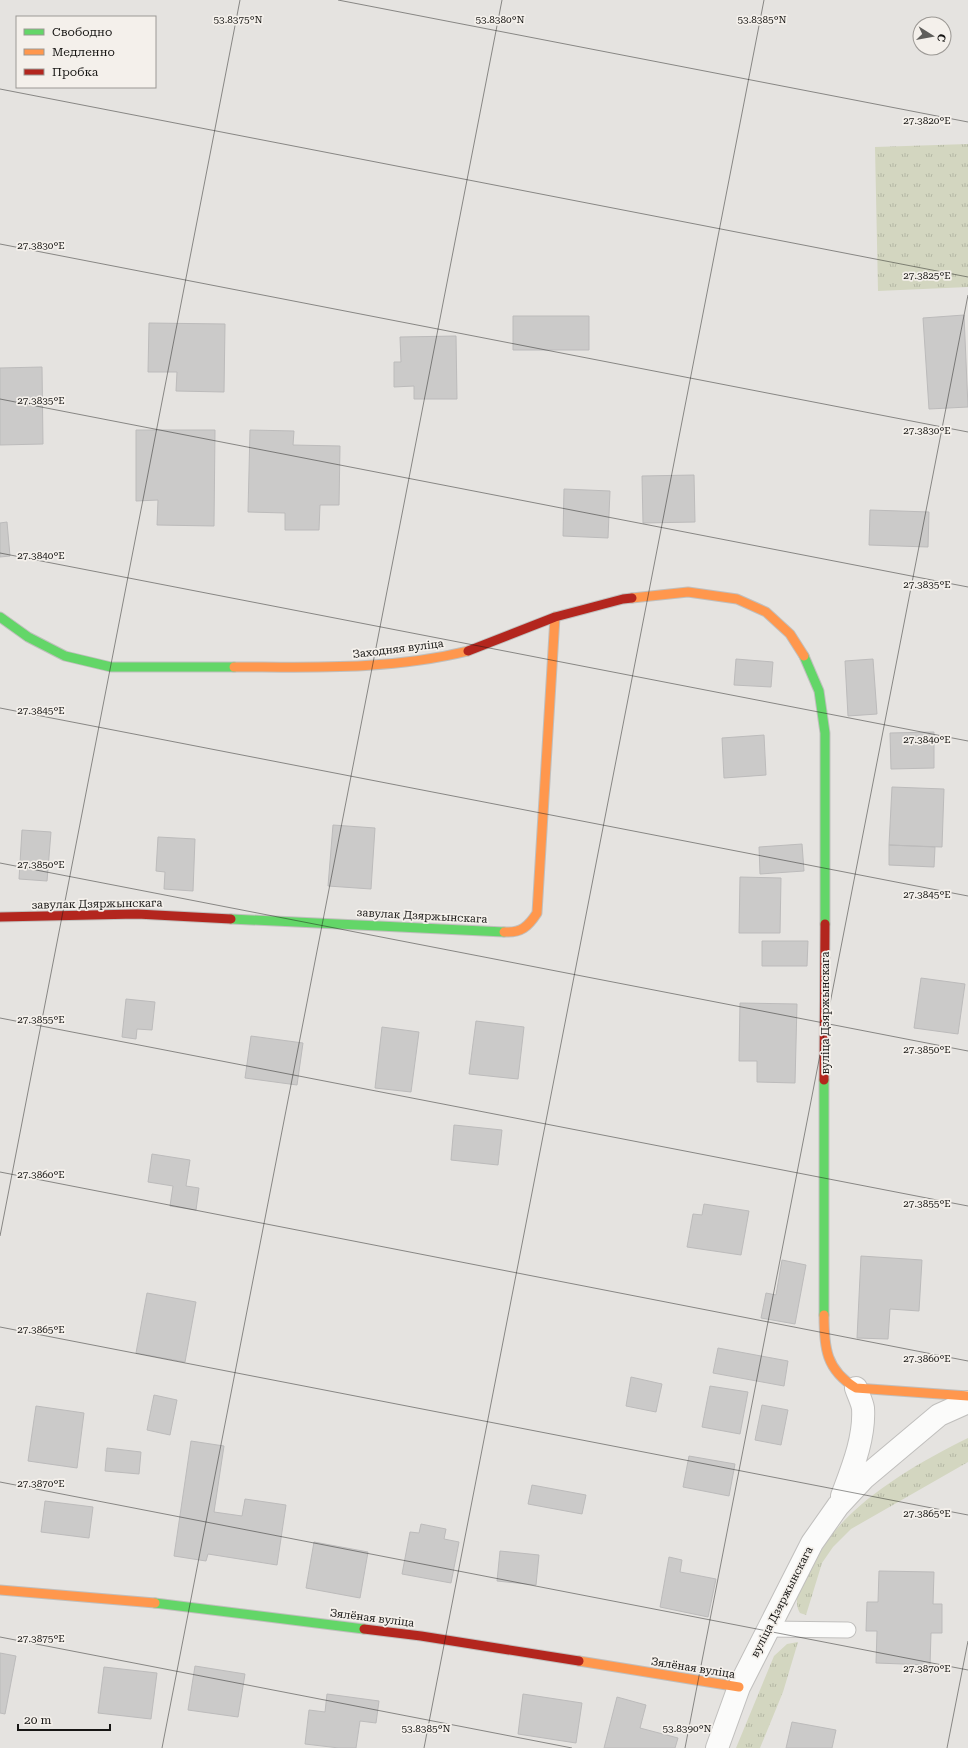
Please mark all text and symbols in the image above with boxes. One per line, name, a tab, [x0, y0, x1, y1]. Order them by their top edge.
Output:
text: 53.8375°N	[213, 14, 263, 25]
text: 53.8380°N	[475, 14, 525, 25]
text: 53.8385°N	[737, 14, 787, 25]
legend	[16, 16, 156, 88]
north arrow	[912, 16, 952, 56]
text: Свободно	[52, 25, 112, 39]
text: С	[934, 33, 948, 43]
text: Медленно	[52, 45, 115, 59]
text: Пробка	[52, 65, 99, 79]
text: 27.3820°E	[903, 115, 951, 126]
text: 27.3830°E	[17, 240, 65, 251]
text: 27.3825°E	[903, 270, 951, 281]
text: 27.3835°E	[17, 395, 65, 406]
text: 27.3830°E	[903, 425, 951, 436]
text: 27.3840°E	[17, 550, 65, 561]
text: 27.3835°E	[903, 579, 951, 590]
street label: Заходняя вуліца	[352, 637, 444, 661]
text: 27.3845°E	[17, 705, 65, 716]
text: 27.3840°E	[903, 734, 951, 745]
text: 27.3850°E	[17, 859, 65, 870]
text: 27.3845°E	[903, 889, 951, 900]
street label: завулак Дзяржынскага	[32, 896, 163, 912]
street label: завулак Дзяржынскага	[356, 906, 488, 926]
street label: вуліца Дзяржынскага	[819, 952, 832, 1074]
text: 27.3855°E	[17, 1014, 65, 1025]
text: 27.3850°E	[903, 1044, 951, 1055]
text: 27.3860°E	[17, 1169, 65, 1180]
text: 27.3855°E	[903, 1198, 951, 1209]
text: 27.3865°E	[17, 1324, 65, 1335]
text: 27.3860°E	[903, 1353, 951, 1364]
text: 27.3870°E	[17, 1478, 65, 1489]
text: 27.3865°E	[903, 1508, 951, 1519]
street label: вуліца Дзяржынскага	[748, 1544, 816, 1660]
street label: Зялёная вуліца	[329, 1606, 415, 1630]
text: 27.3875°E	[17, 1633, 65, 1644]
street label: Зялёная вуліца	[650, 1655, 736, 1681]
text: 27.3870°E	[903, 1663, 951, 1674]
scale bar	[18, 1706, 110, 1732]
text: 20 m	[24, 1713, 51, 1727]
text: 53.8385°N	[401, 1723, 451, 1734]
text: 53.8390°N	[662, 1723, 712, 1734]

